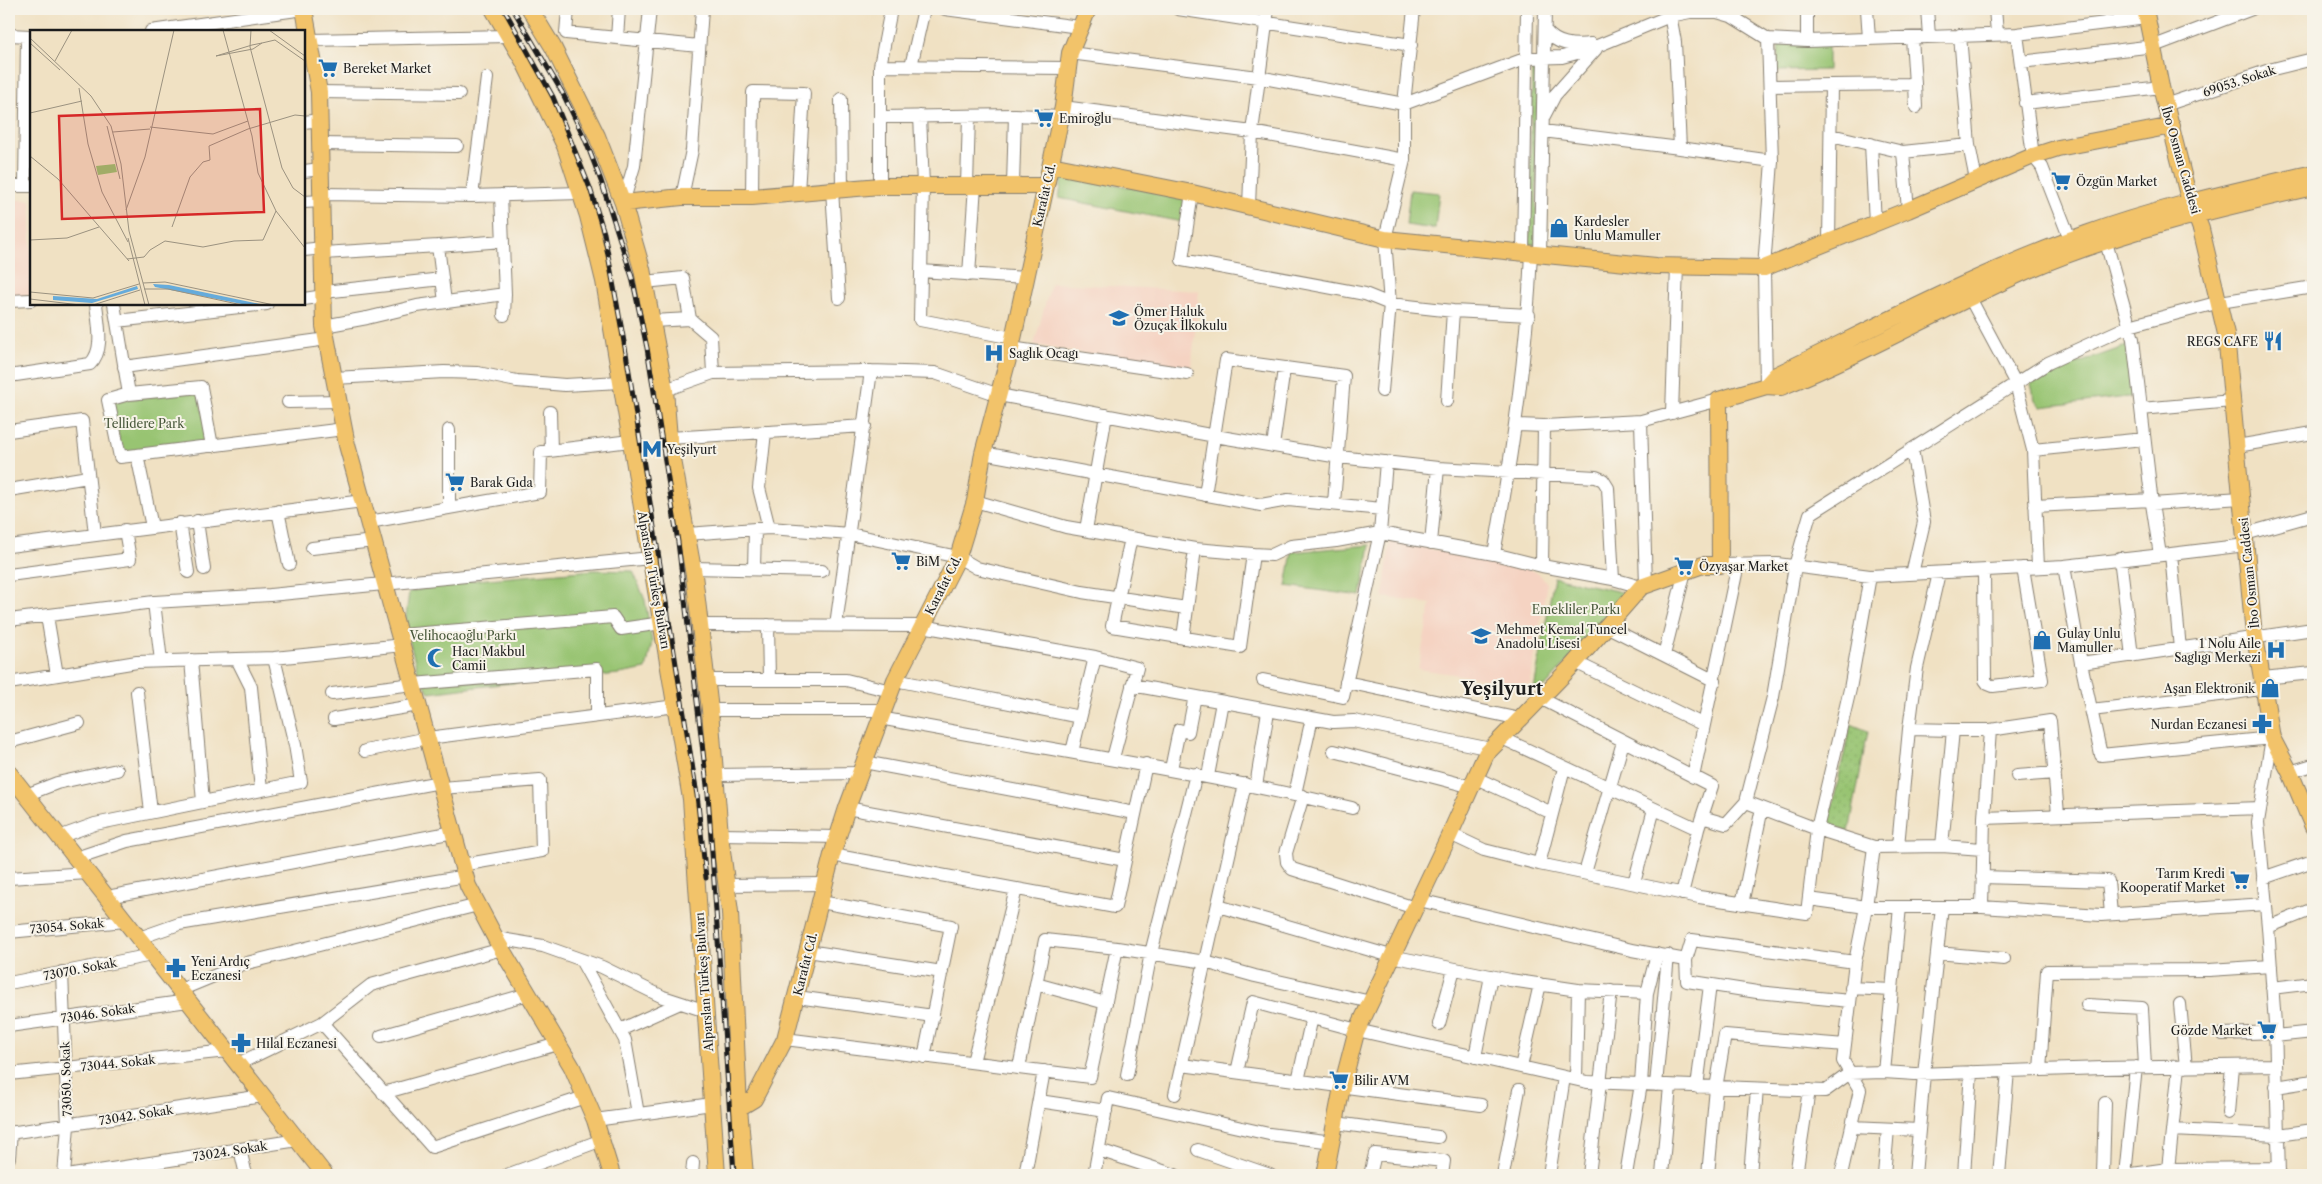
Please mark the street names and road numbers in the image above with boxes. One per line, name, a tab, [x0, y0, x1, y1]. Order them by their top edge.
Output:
street label: 69053. Sokak	[2201, 62, 2278, 100]
street label: İbo Osman Caddesi	[2158, 104, 2205, 216]
street label: Karafat Cd.	[1029, 162, 1059, 228]
street label: Alparslan Türkeş Bulvarı	[634, 509, 674, 650]
street label: İbo Osman Caddesi	[2235, 516, 2262, 629]
street label: Karafat Cd.	[922, 553, 964, 617]
street label: Alparslan Türkeş Bulvarı	[692, 912, 716, 1053]
street label: 73054. Sokak	[29, 915, 106, 937]
street label: Karafat Cd.	[790, 931, 820, 997]
street label: 73070. Sokak	[42, 954, 119, 983]
street label: 73046. Sokak	[60, 1000, 137, 1026]
street label: 73050. Sokak	[57, 1040, 75, 1117]
street label: 73044. Sokak	[80, 1052, 157, 1074]
street label: 73042. Sokak	[98, 1102, 175, 1128]
street label: 73024. Sokak	[192, 1138, 269, 1164]

